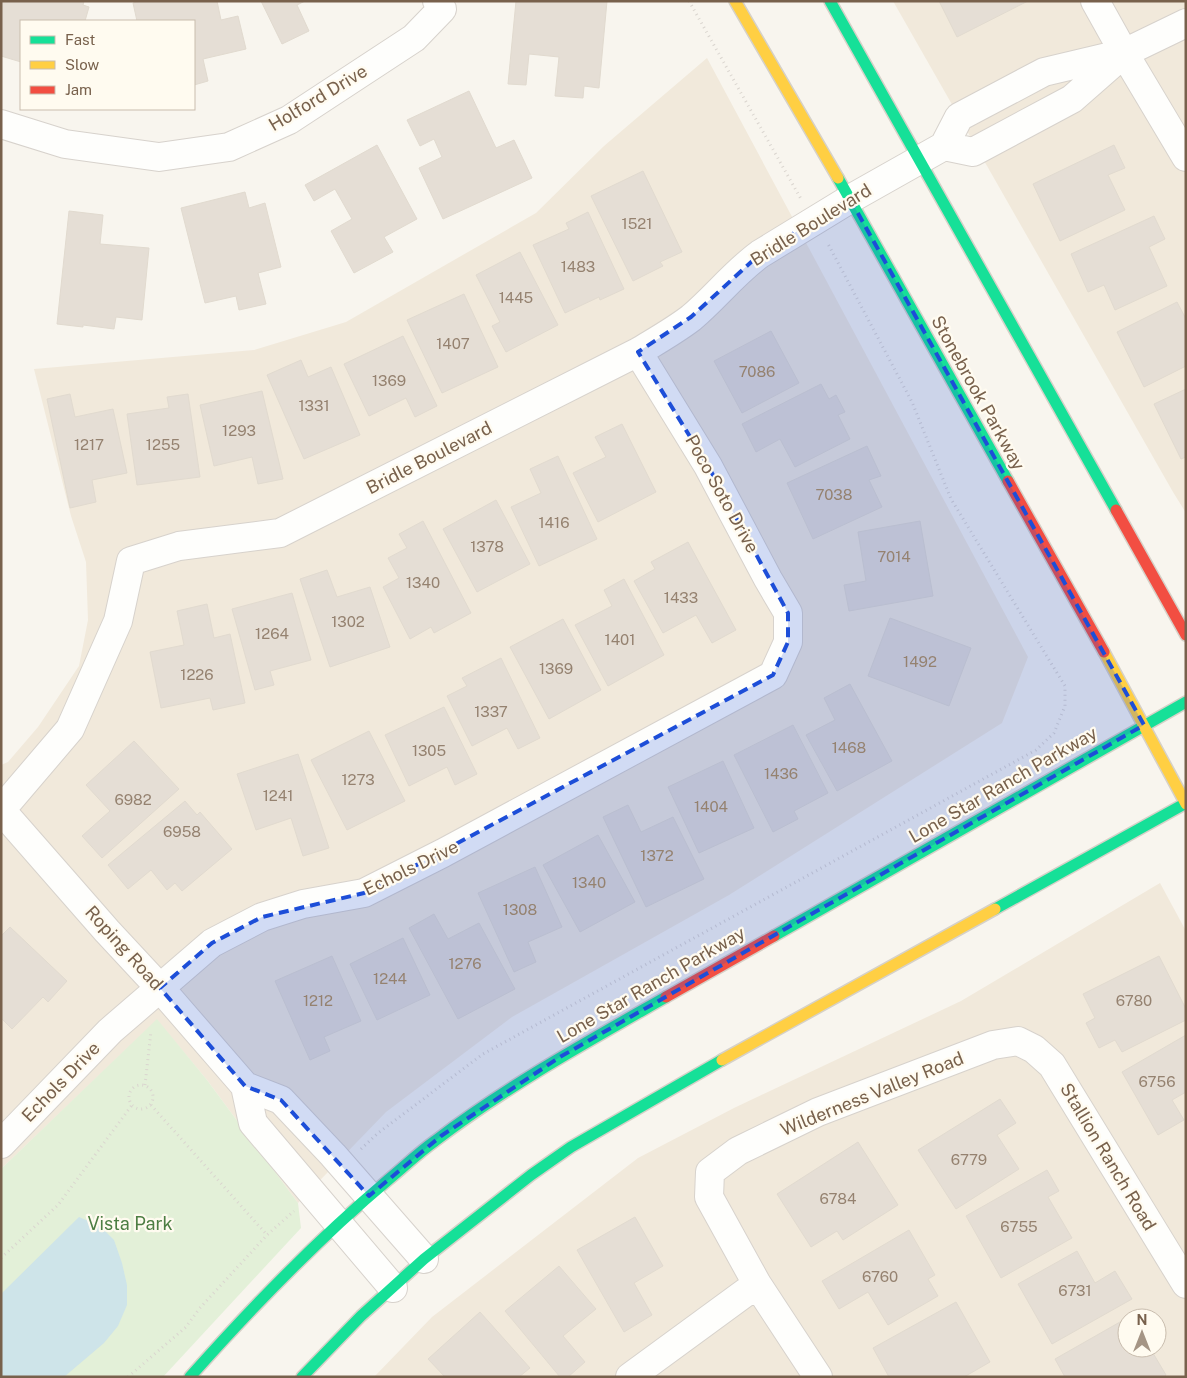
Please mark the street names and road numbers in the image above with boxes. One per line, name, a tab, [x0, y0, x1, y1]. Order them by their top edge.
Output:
street label: Holford Drive	[265, 60, 371, 135]
street label: Bridle Boulevard	[747, 179, 875, 270]
street label: Stonebrook Parkway	[927, 312, 1030, 474]
street label: Bridle Boulevard	[362, 417, 495, 498]
street label: Poco Soto Drive	[681, 431, 764, 556]
street label: Lone Star Ranch Parkway	[905, 722, 1101, 847]
street label: Echols Drive	[360, 836, 462, 900]
street label: Roping Road	[81, 901, 168, 994]
street label: Lone Star Ranch Parkway	[553, 922, 749, 1047]
street label: Echols Drive	[17, 1037, 104, 1126]
street label: Wilderness Valley Road	[777, 1047, 966, 1140]
street label: Stallion Ranch Road	[1056, 1079, 1161, 1234]

